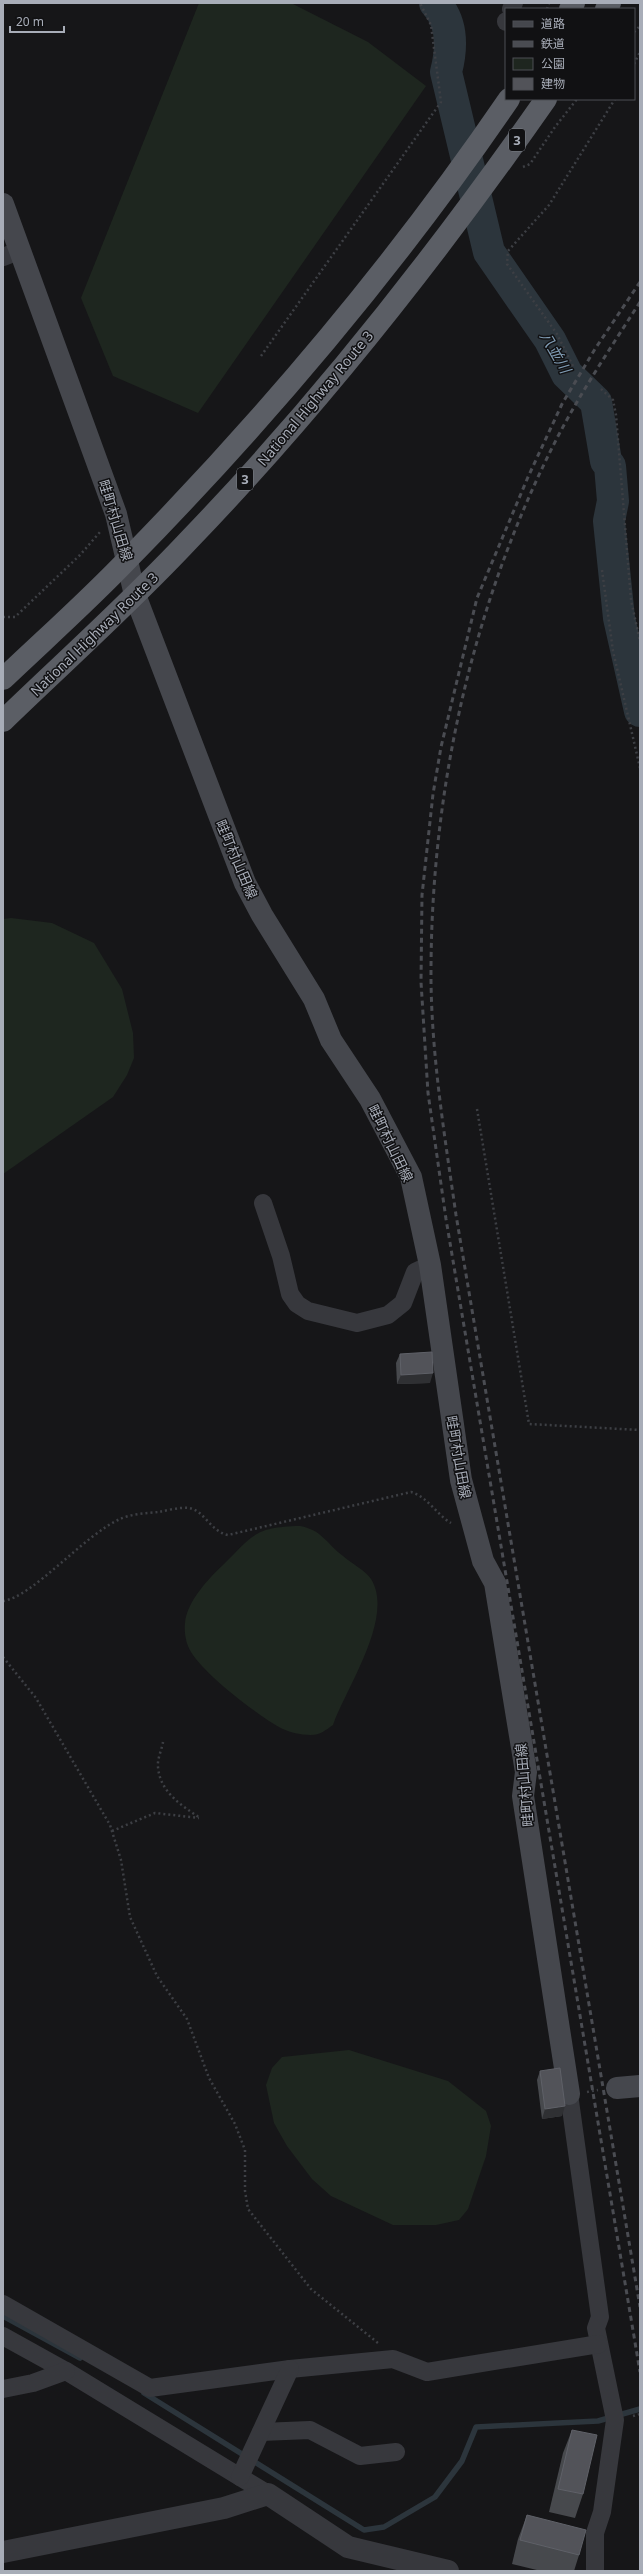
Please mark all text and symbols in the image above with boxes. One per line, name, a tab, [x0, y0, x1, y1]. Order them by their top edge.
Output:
scale bar	[10, 8, 64, 34]
legend	[505, 8, 635, 100]
text: 20 m	[16, 13, 44, 30]
text: 道路	[541, 15, 565, 32]
text: 鉄道	[541, 35, 565, 52]
text: 公園	[541, 55, 565, 72]
text: 建物	[541, 75, 565, 92]
road number: 3	[509, 129, 525, 151]
street label: National Highway Route 3	[253, 327, 377, 469]
water label: 八並川	[536, 328, 577, 378]
road number: 3	[237, 468, 253, 490]
street label: 畦町村山田線	[95, 477, 137, 563]
street label: National Highway Route 3	[26, 568, 162, 700]
street label: 畦町村山田線	[212, 817, 262, 901]
street label: 畦町村山田線	[364, 1101, 418, 1185]
street label: 畦町村山田線	[442, 1414, 476, 1500]
street label: 畦町村山田線	[511, 1742, 537, 1828]

